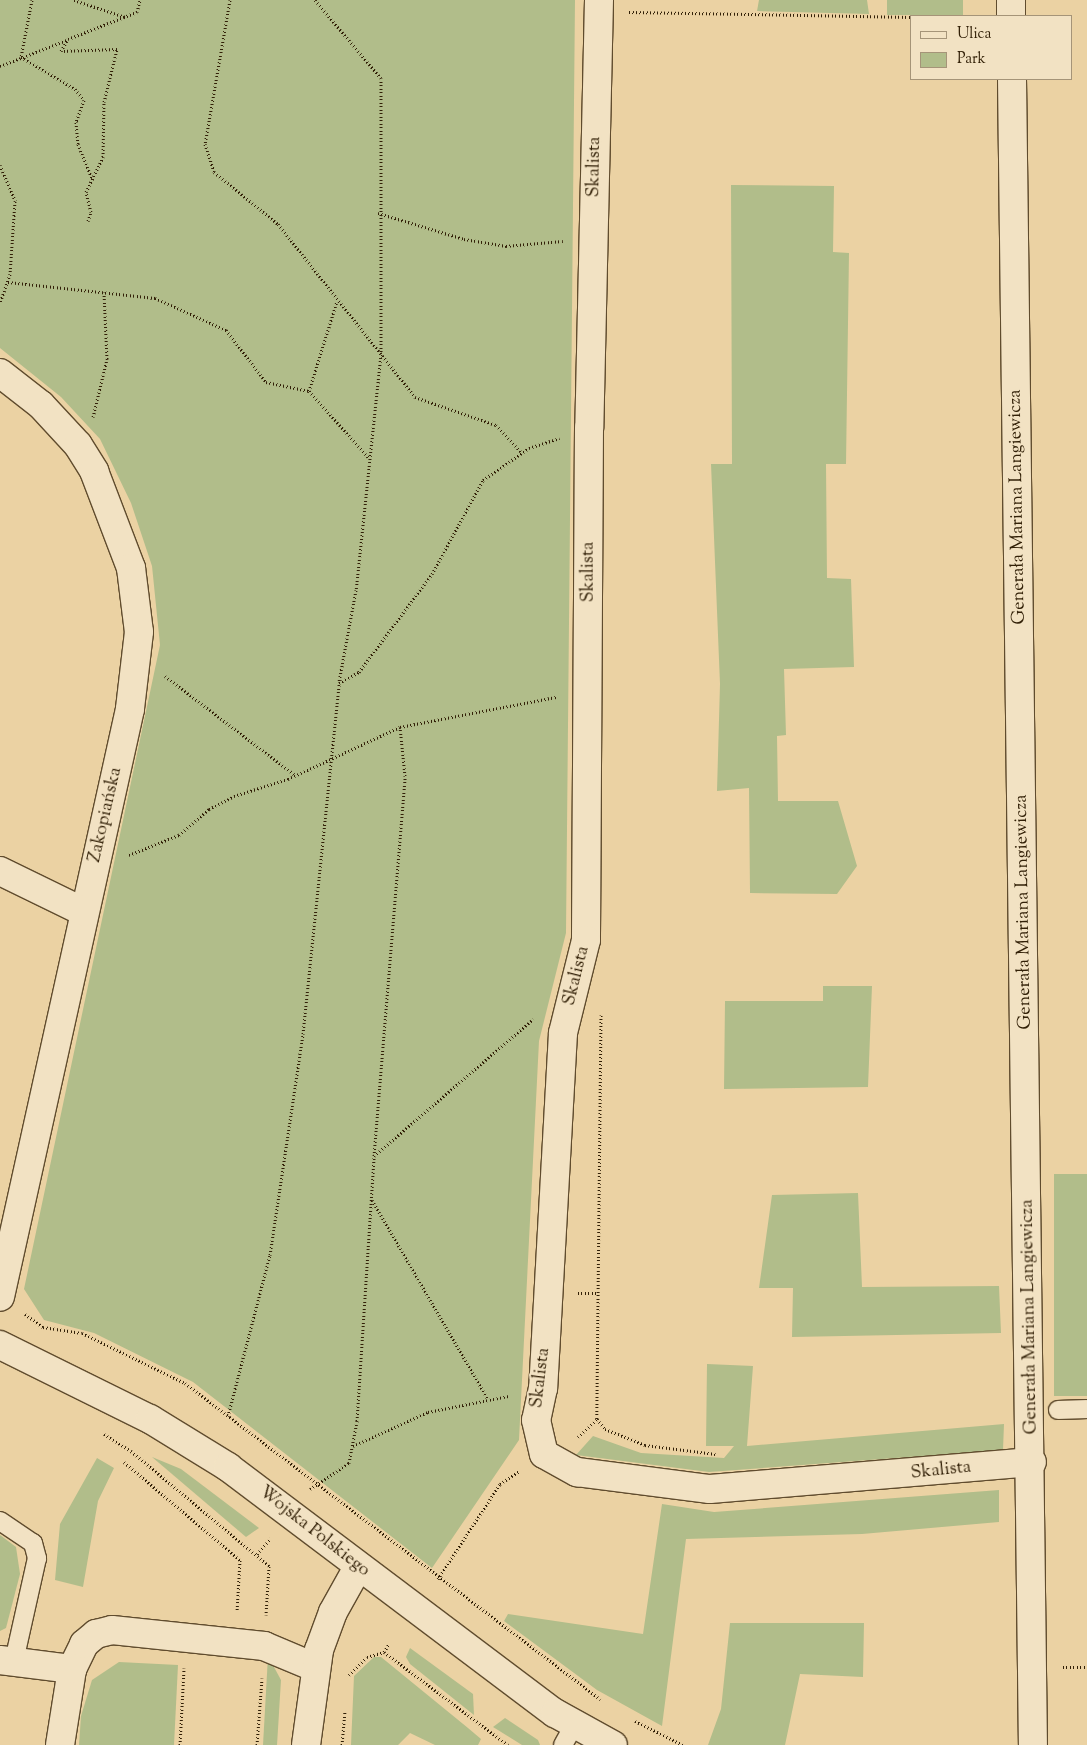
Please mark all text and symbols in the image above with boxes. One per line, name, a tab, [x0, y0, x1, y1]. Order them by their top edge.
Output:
legend	[910, 15, 1072, 80]
text: Ulica	[957, 24, 991, 45]
text: Park	[957, 49, 986, 70]
street label: Skalista	[584, 137, 606, 197]
street label: Generała Mariana Langiewicza	[1005, 389, 1031, 625]
street label: Skalista	[578, 542, 600, 602]
street label: Zakopiańska	[85, 765, 127, 865]
street label: Generała Mariana Langiewicza	[1011, 794, 1037, 1030]
street label: Skalista	[559, 944, 595, 1008]
street label: Generała Mariana Langiewicza	[1017, 1199, 1043, 1435]
street label: Skalista	[527, 1347, 555, 1409]
street label: Skalista	[910, 1457, 972, 1485]
street label: Wojska Polskiego	[254, 1482, 374, 1582]

